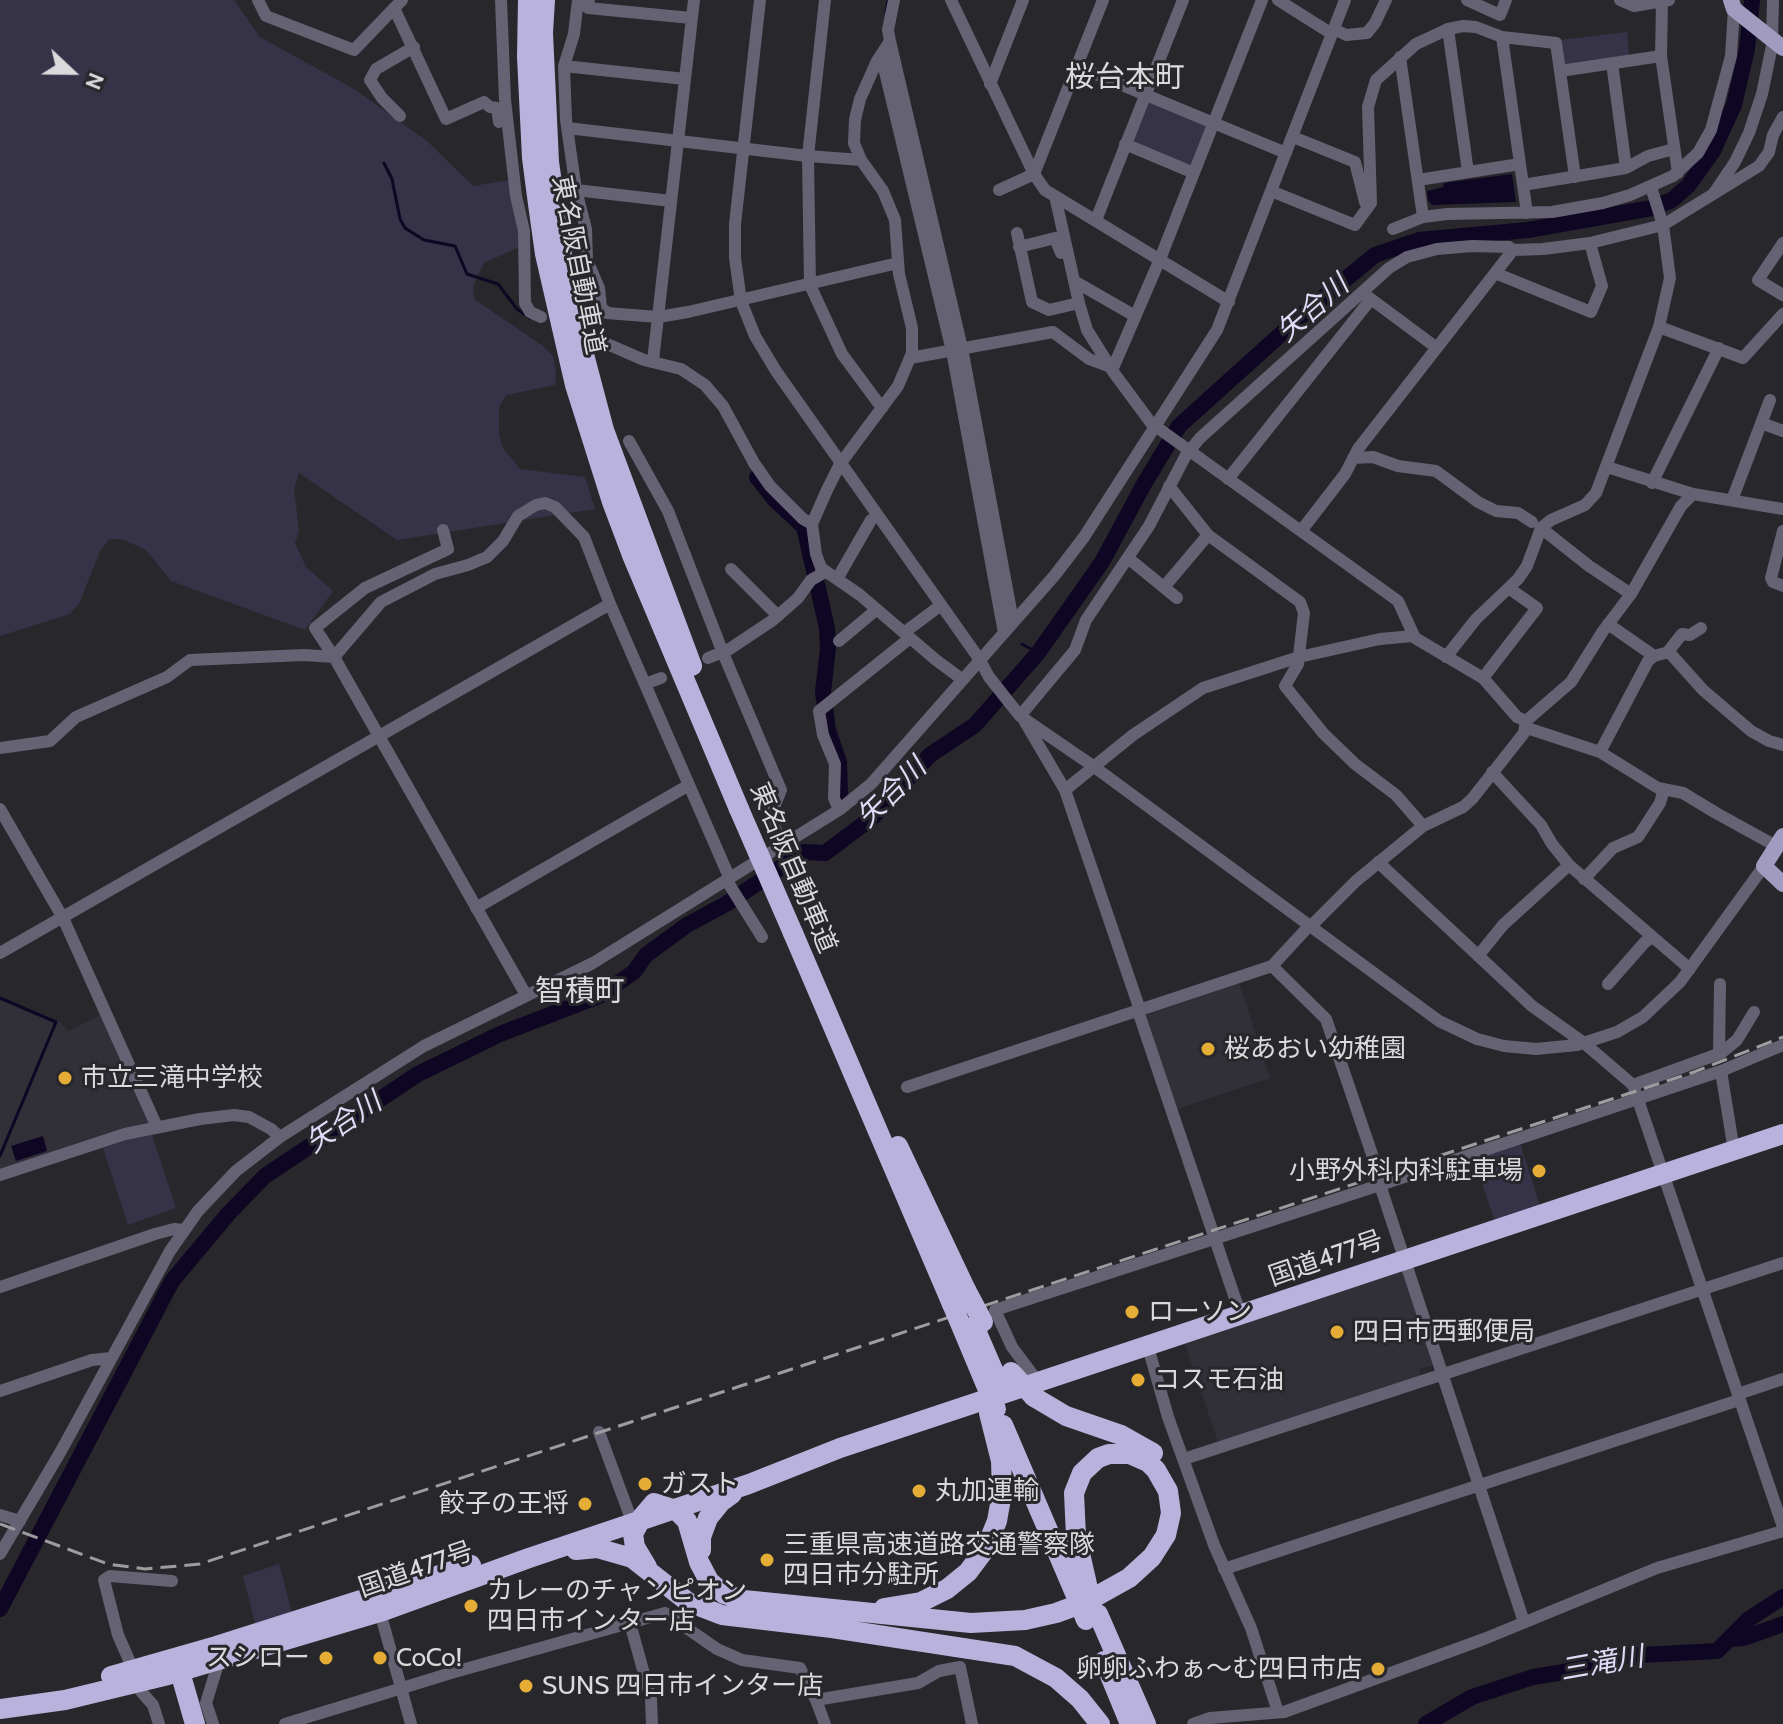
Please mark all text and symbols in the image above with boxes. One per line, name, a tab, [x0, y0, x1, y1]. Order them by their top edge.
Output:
north arrow	[32, 32, 112, 112]
district label: 桜台本町	[1065, 60, 1185, 96]
text: N	[79, 69, 110, 93]
street label: 東名阪自動車道	[545, 173, 611, 357]
water label: 矢合川	[1270, 269, 1356, 349]
water label: 矢合川	[850, 751, 934, 835]
street label: 東名阪自動車道	[743, 778, 843, 958]
district label: 智積町	[535, 974, 625, 1010]
place label: 桜あおい幼稚園	[1224, 1033, 1406, 1065]
marker: 桜あおい幼稚園	[1199, 1040, 1217, 1058]
place label: 市立三滝中学校	[81, 1062, 263, 1094]
marker: 市立三滝中学校	[56, 1069, 74, 1087]
water label: 矢合川	[300, 1086, 388, 1160]
place label: 小野外科内科駐車場	[1289, 1155, 1523, 1187]
marker: 小野外科内科駐車場	[1530, 1162, 1548, 1180]
street label: 国道477号	[1265, 1225, 1387, 1293]
place label: ローソン	[1148, 1296, 1252, 1328]
marker: ローソン	[1123, 1303, 1141, 1321]
place label: 四日市西郵便局	[1353, 1316, 1535, 1348]
marker: 四日市西郵便局	[1328, 1323, 1346, 1341]
place label: コスモ石油	[1154, 1364, 1284, 1396]
marker: コスモ石油	[1129, 1371, 1147, 1389]
place label: ガスト	[661, 1468, 739, 1500]
marker: ガスト	[636, 1475, 654, 1493]
place label: 丸加運輸	[935, 1475, 1039, 1507]
marker: 丸加運輸	[910, 1482, 928, 1500]
place label: 餃子の王将	[439, 1488, 569, 1520]
marker: 餃子の王将	[576, 1495, 594, 1513]
place label: 三重県高速道路交通警察隊 四日市分駐所	[783, 1529, 1095, 1590]
street label: 国道477号	[355, 1536, 477, 1604]
marker: 三重県高速道路交通警察隊 四日市分駐所	[758, 1551, 776, 1569]
place label: カレーのチャンピオン 四日市インター店	[487, 1575, 747, 1636]
marker: カレーのチャンピオン 四日市インター店	[462, 1597, 480, 1615]
water label: 三滝川	[1558, 1640, 1646, 1688]
place label: スシロー	[206, 1642, 310, 1674]
place label: CoCo!	[396, 1642, 462, 1674]
marker: スシロー	[317, 1649, 335, 1667]
marker: CoCo!	[371, 1649, 389, 1667]
place label: 卵卵ふわぁ～む四日市店	[1076, 1653, 1362, 1685]
marker: 卵卵ふわぁ～む四日市店	[1369, 1660, 1387, 1678]
place label: SUNS 四日市インター店	[542, 1670, 823, 1702]
marker: SUNS 四日市インター店	[517, 1677, 535, 1695]

